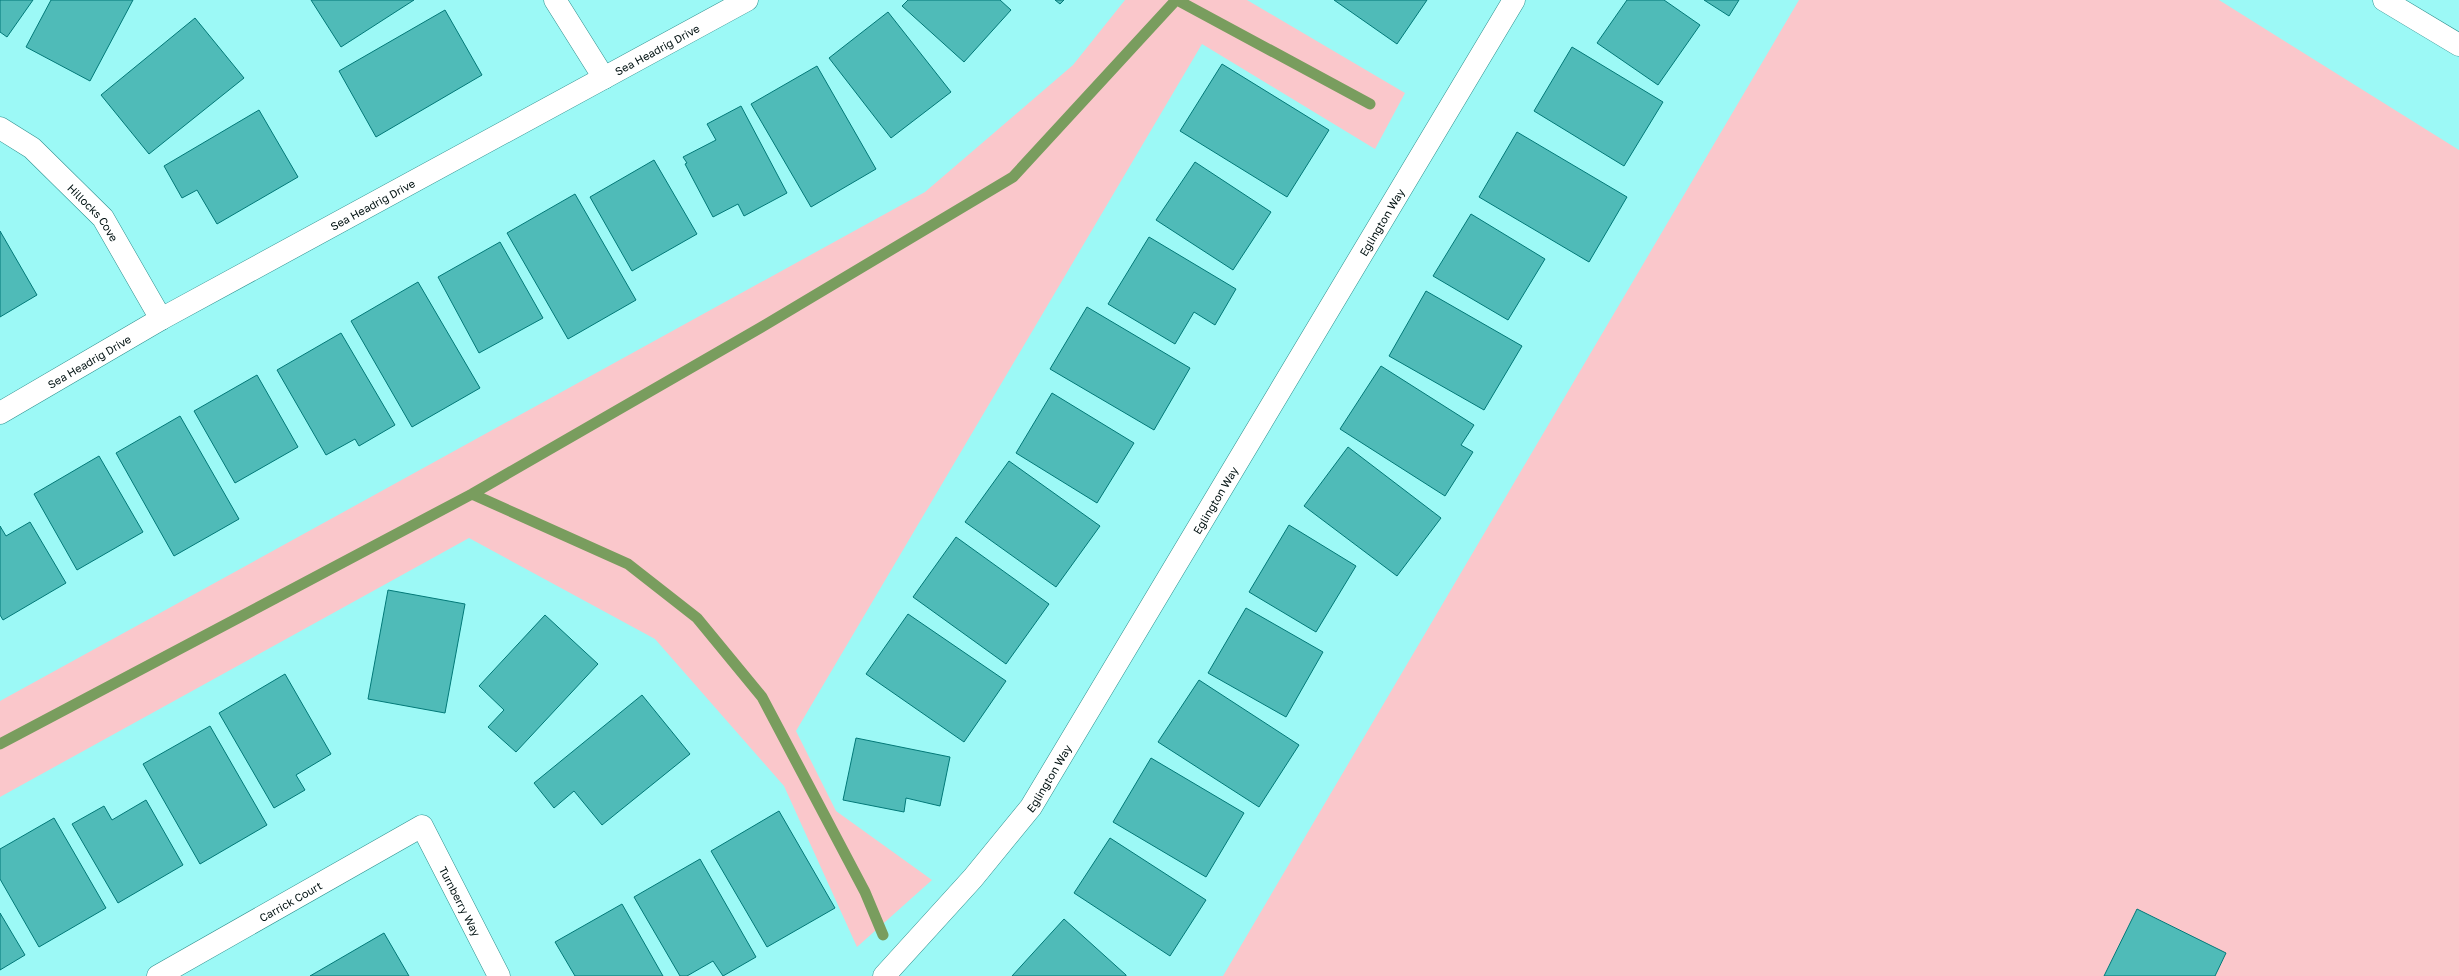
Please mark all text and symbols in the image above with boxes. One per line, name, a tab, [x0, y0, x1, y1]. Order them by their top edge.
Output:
street label: Sea Headrig Drive	[612, 21, 701, 77]
street label: Sea Headrig Drive	[328, 176, 417, 232]
street label: Hillocks Cove	[65, 181, 121, 243]
street label: Eglington Way	[1356, 186, 1406, 258]
street label: Sea Headrig Drive	[45, 332, 133, 390]
street label: Eglington Way	[1190, 464, 1240, 536]
street label: Eglington Way	[1023, 742, 1074, 814]
street label: Turnberry Way	[437, 864, 484, 938]
street label: Carrick Court	[257, 878, 324, 924]

